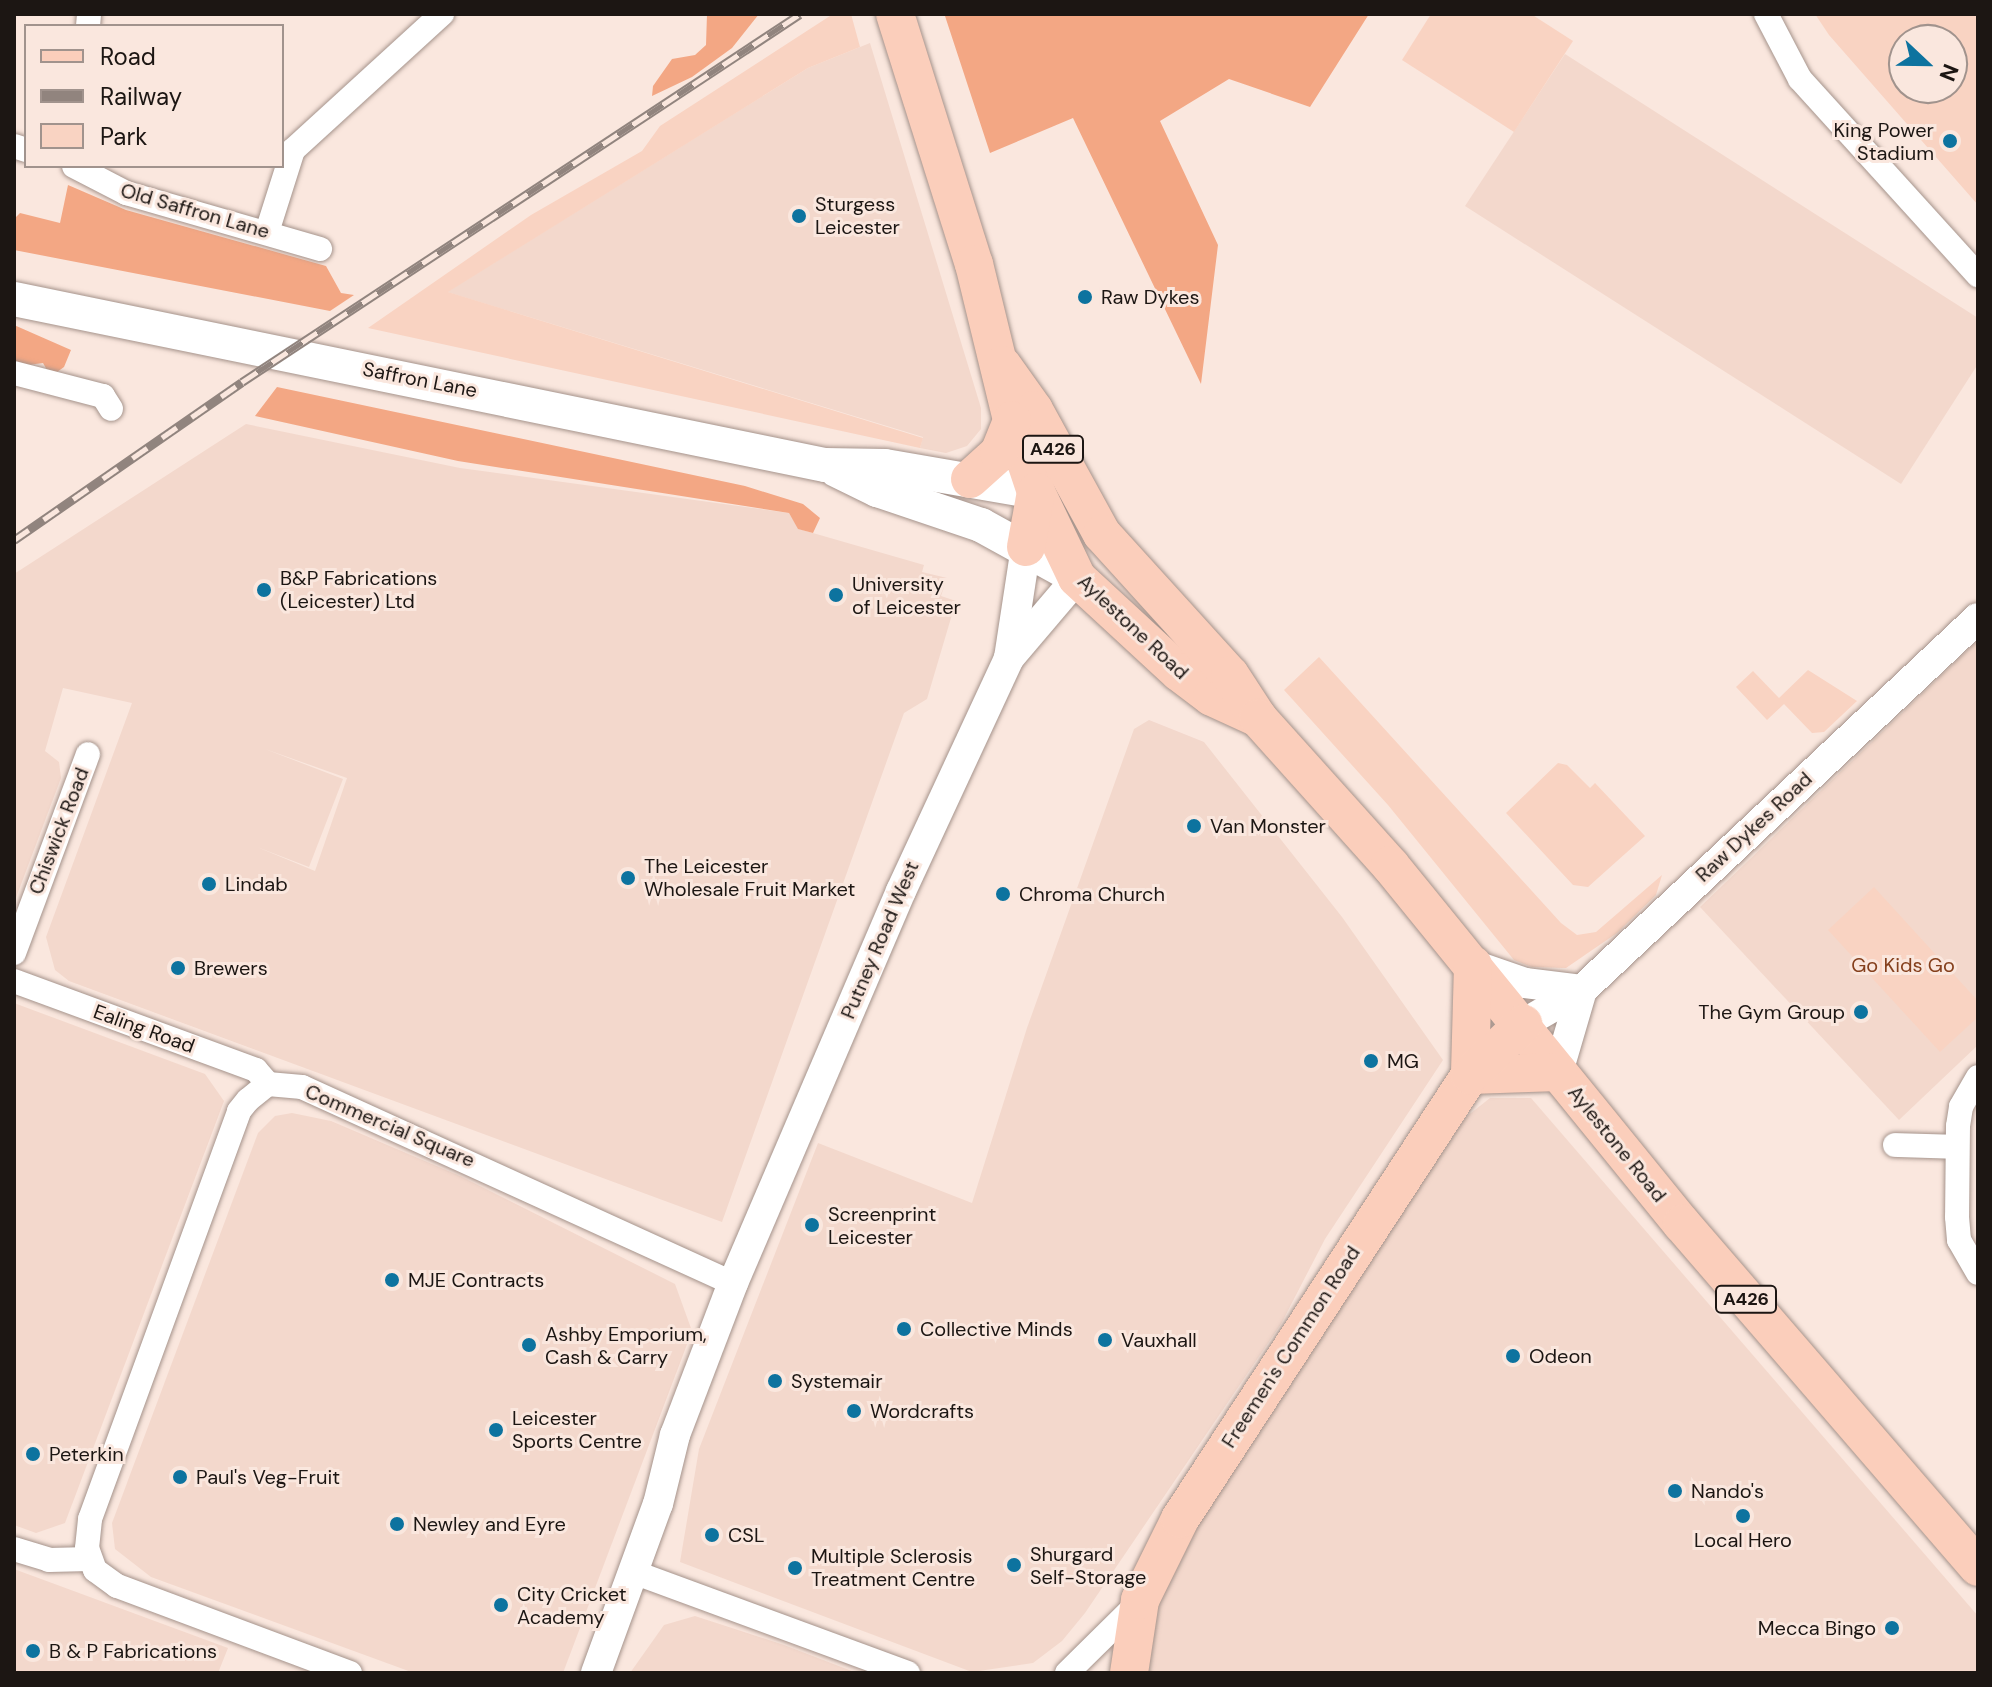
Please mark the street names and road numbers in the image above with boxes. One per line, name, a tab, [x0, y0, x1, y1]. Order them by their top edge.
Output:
street label: Old Saffron Lane	[118, 178, 272, 244]
street label: Saffron Lane	[361, 357, 479, 403]
road number: A426	[1021, 435, 1085, 463]
street label: Aylestone Road	[1073, 570, 1193, 684]
street label: Chiswick Road	[24, 764, 94, 898]
street label: Raw Dykes Road	[1691, 767, 1817, 887]
street label: Putney Road West	[836, 858, 924, 1022]
street label: Ealing Road	[90, 1000, 198, 1058]
street label: Commercial Square	[302, 1079, 478, 1173]
street label: Aylestone Road	[1563, 1081, 1671, 1207]
street label: Freemen's Common Road	[1217, 1242, 1365, 1452]
road number: A426	[1714, 1285, 1778, 1313]

